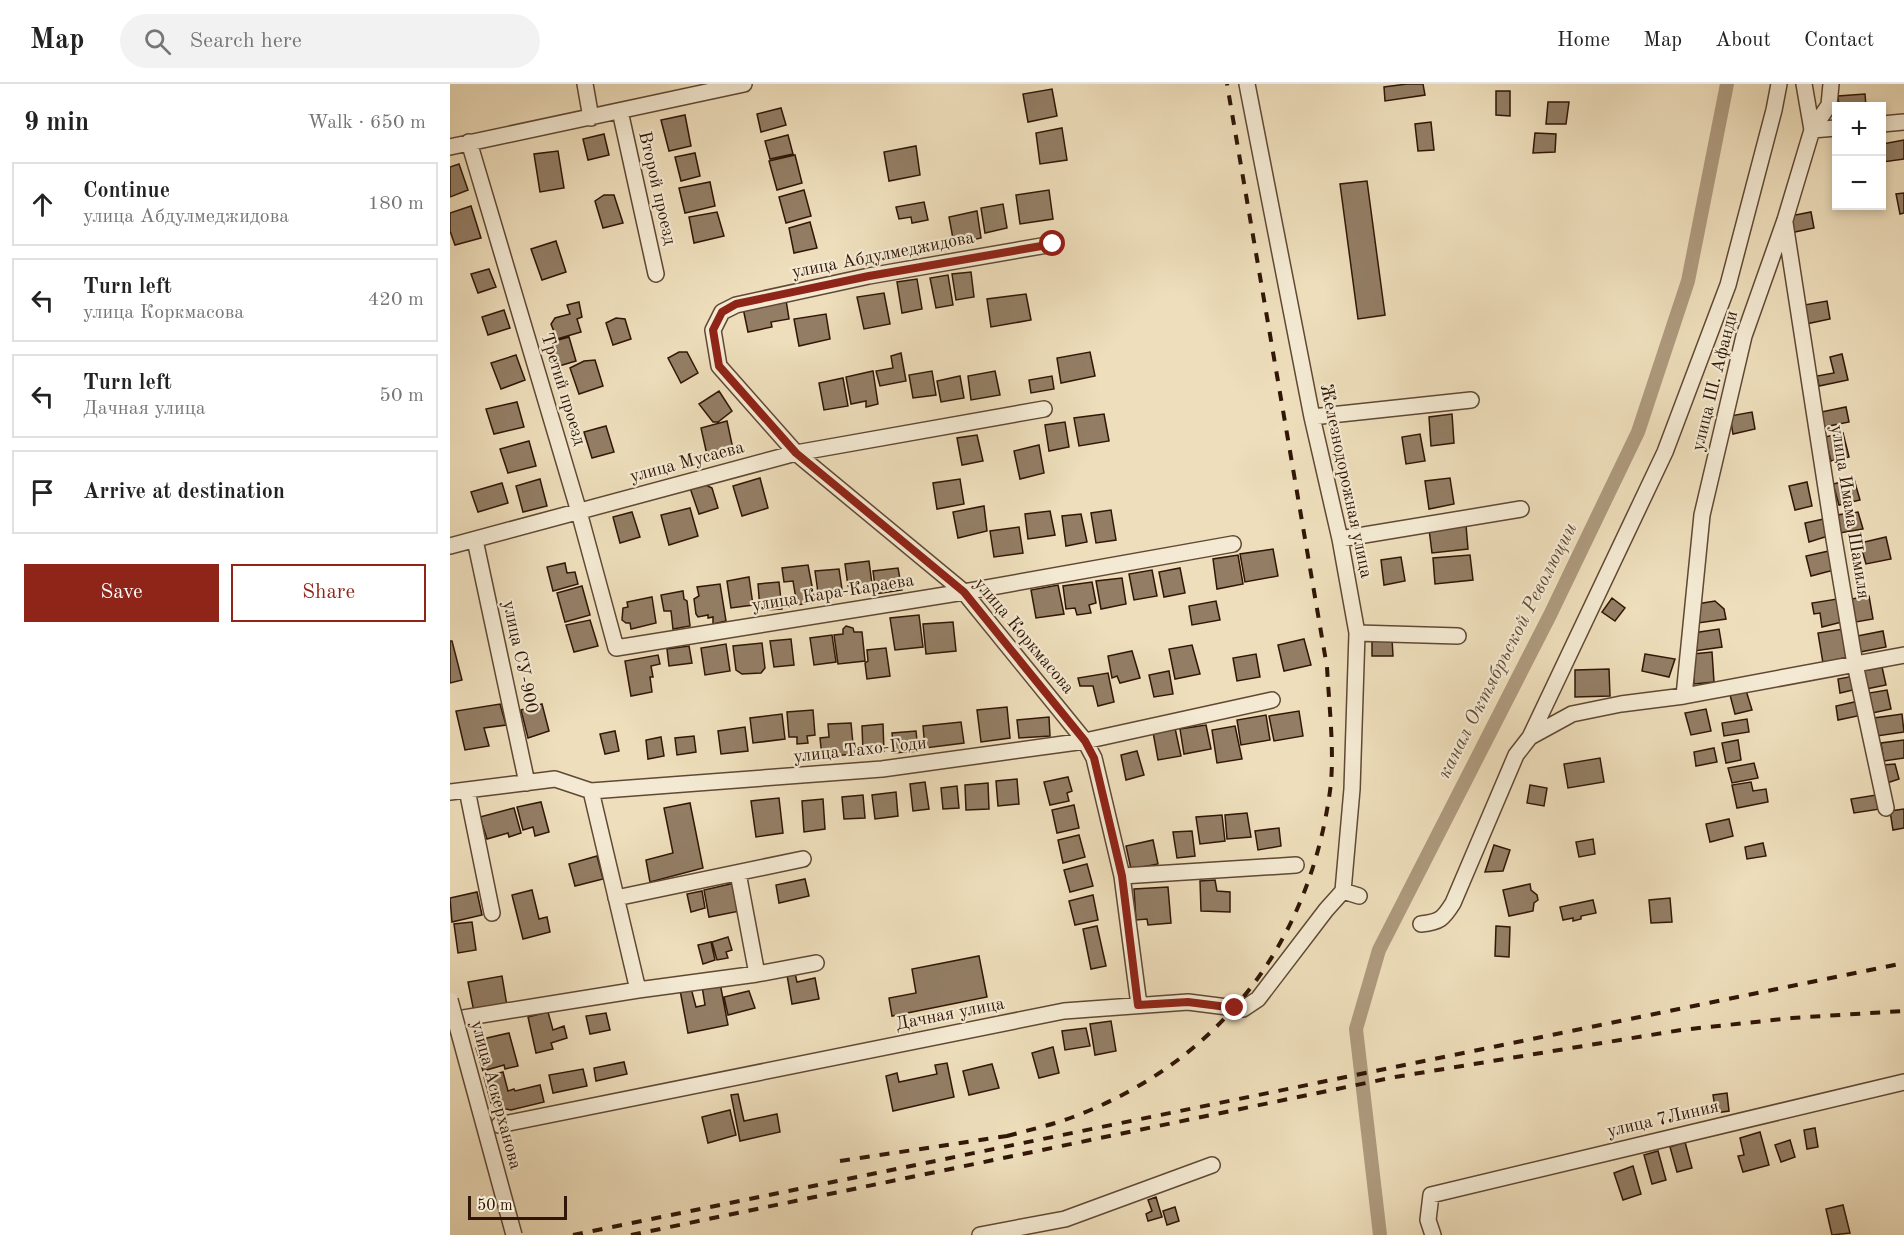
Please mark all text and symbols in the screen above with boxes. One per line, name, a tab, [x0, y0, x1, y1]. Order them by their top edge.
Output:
search box	[120, 14, 540, 68]
icon: search	[141, 25, 174, 58]
text: Map	[30, 27, 84, 55]
text: Search here	[189, 30, 302, 52]
text: Home	[1557, 30, 1610, 51]
text: Map	[1643, 30, 1682, 51]
text: About	[1715, 30, 1771, 51]
text: Contact	[1804, 30, 1874, 51]
map controls	[1832, 102, 1886, 210]
button: +	[1832, 102, 1886, 156]
text: 9 min	[24, 110, 89, 136]
text: Walk · 650 m	[307, 113, 426, 133]
street label: Второй проезд	[635, 130, 679, 247]
button: −	[1832, 156, 1886, 210]
text: Continue	[83, 180, 170, 202]
icon: ahead	[26, 188, 59, 221]
text: 180 m	[368, 194, 424, 214]
text: улица Абдулмеджидова	[83, 207, 289, 227]
street label: улица Абдулмеджидова	[790, 228, 976, 282]
route start	[1039, 230, 1065, 256]
text: Turn left	[83, 276, 172, 298]
icon: left	[26, 284, 59, 317]
text: 420 m	[368, 290, 424, 310]
text: улица Коркмасова	[83, 303, 244, 323]
street label: улица Ш. Афанди	[1689, 309, 1742, 453]
street label: Третий проезд	[537, 331, 589, 447]
text: Turn left	[83, 372, 172, 394]
icon: left	[26, 380, 59, 413]
street label: Железнодорожная улица	[1317, 382, 1375, 580]
text: 50 m	[379, 386, 424, 406]
text: Дачная улица	[83, 399, 206, 419]
street label: улица Имама Шамиля	[1827, 424, 1873, 600]
street label: улица Мусаева	[628, 438, 746, 486]
icon: arrive	[26, 476, 59, 509]
text: Arrive at destination	[83, 481, 285, 503]
water label: канал Октябрьской Революции	[1435, 520, 1581, 782]
button: Save	[24, 564, 219, 622]
button: Share	[231, 564, 426, 622]
street label: улица Кара-Караева	[751, 571, 915, 615]
street label: улица Коркмасова	[970, 575, 1078, 697]
street label: улица СУ-900	[499, 599, 541, 715]
street label: улица Тахо-Годи	[793, 734, 927, 766]
route end	[1221, 994, 1247, 1020]
street label: Дачная улица	[894, 995, 1006, 1033]
street label: улица Аскерханова	[467, 1019, 525, 1172]
street label: улица 7Линия	[1605, 1097, 1721, 1141]
scale bar	[468, 1193, 567, 1220]
text: 50 m	[477, 1198, 513, 1214]

